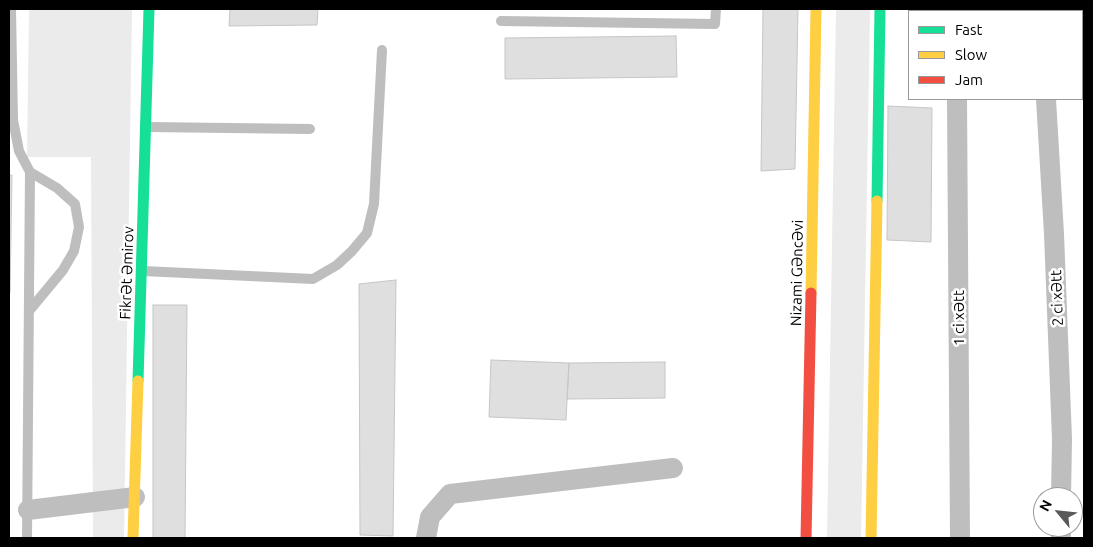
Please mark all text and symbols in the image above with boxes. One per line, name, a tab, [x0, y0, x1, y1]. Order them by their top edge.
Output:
legend	[908, 10, 1083, 100]
text: Fast	[955, 21, 982, 38]
text: Slow	[955, 46, 987, 63]
text: Jam	[955, 71, 983, 88]
street label: Nizami Gəncəvi	[787, 220, 807, 326]
street label: Fikrət Əmirov	[116, 226, 138, 320]
street label: 2 ci xətt	[1047, 270, 1067, 326]
street label: 1 ci xətt	[950, 290, 968, 346]
north arrow	[1033, 487, 1083, 537]
text: N	[1036, 497, 1055, 514]

